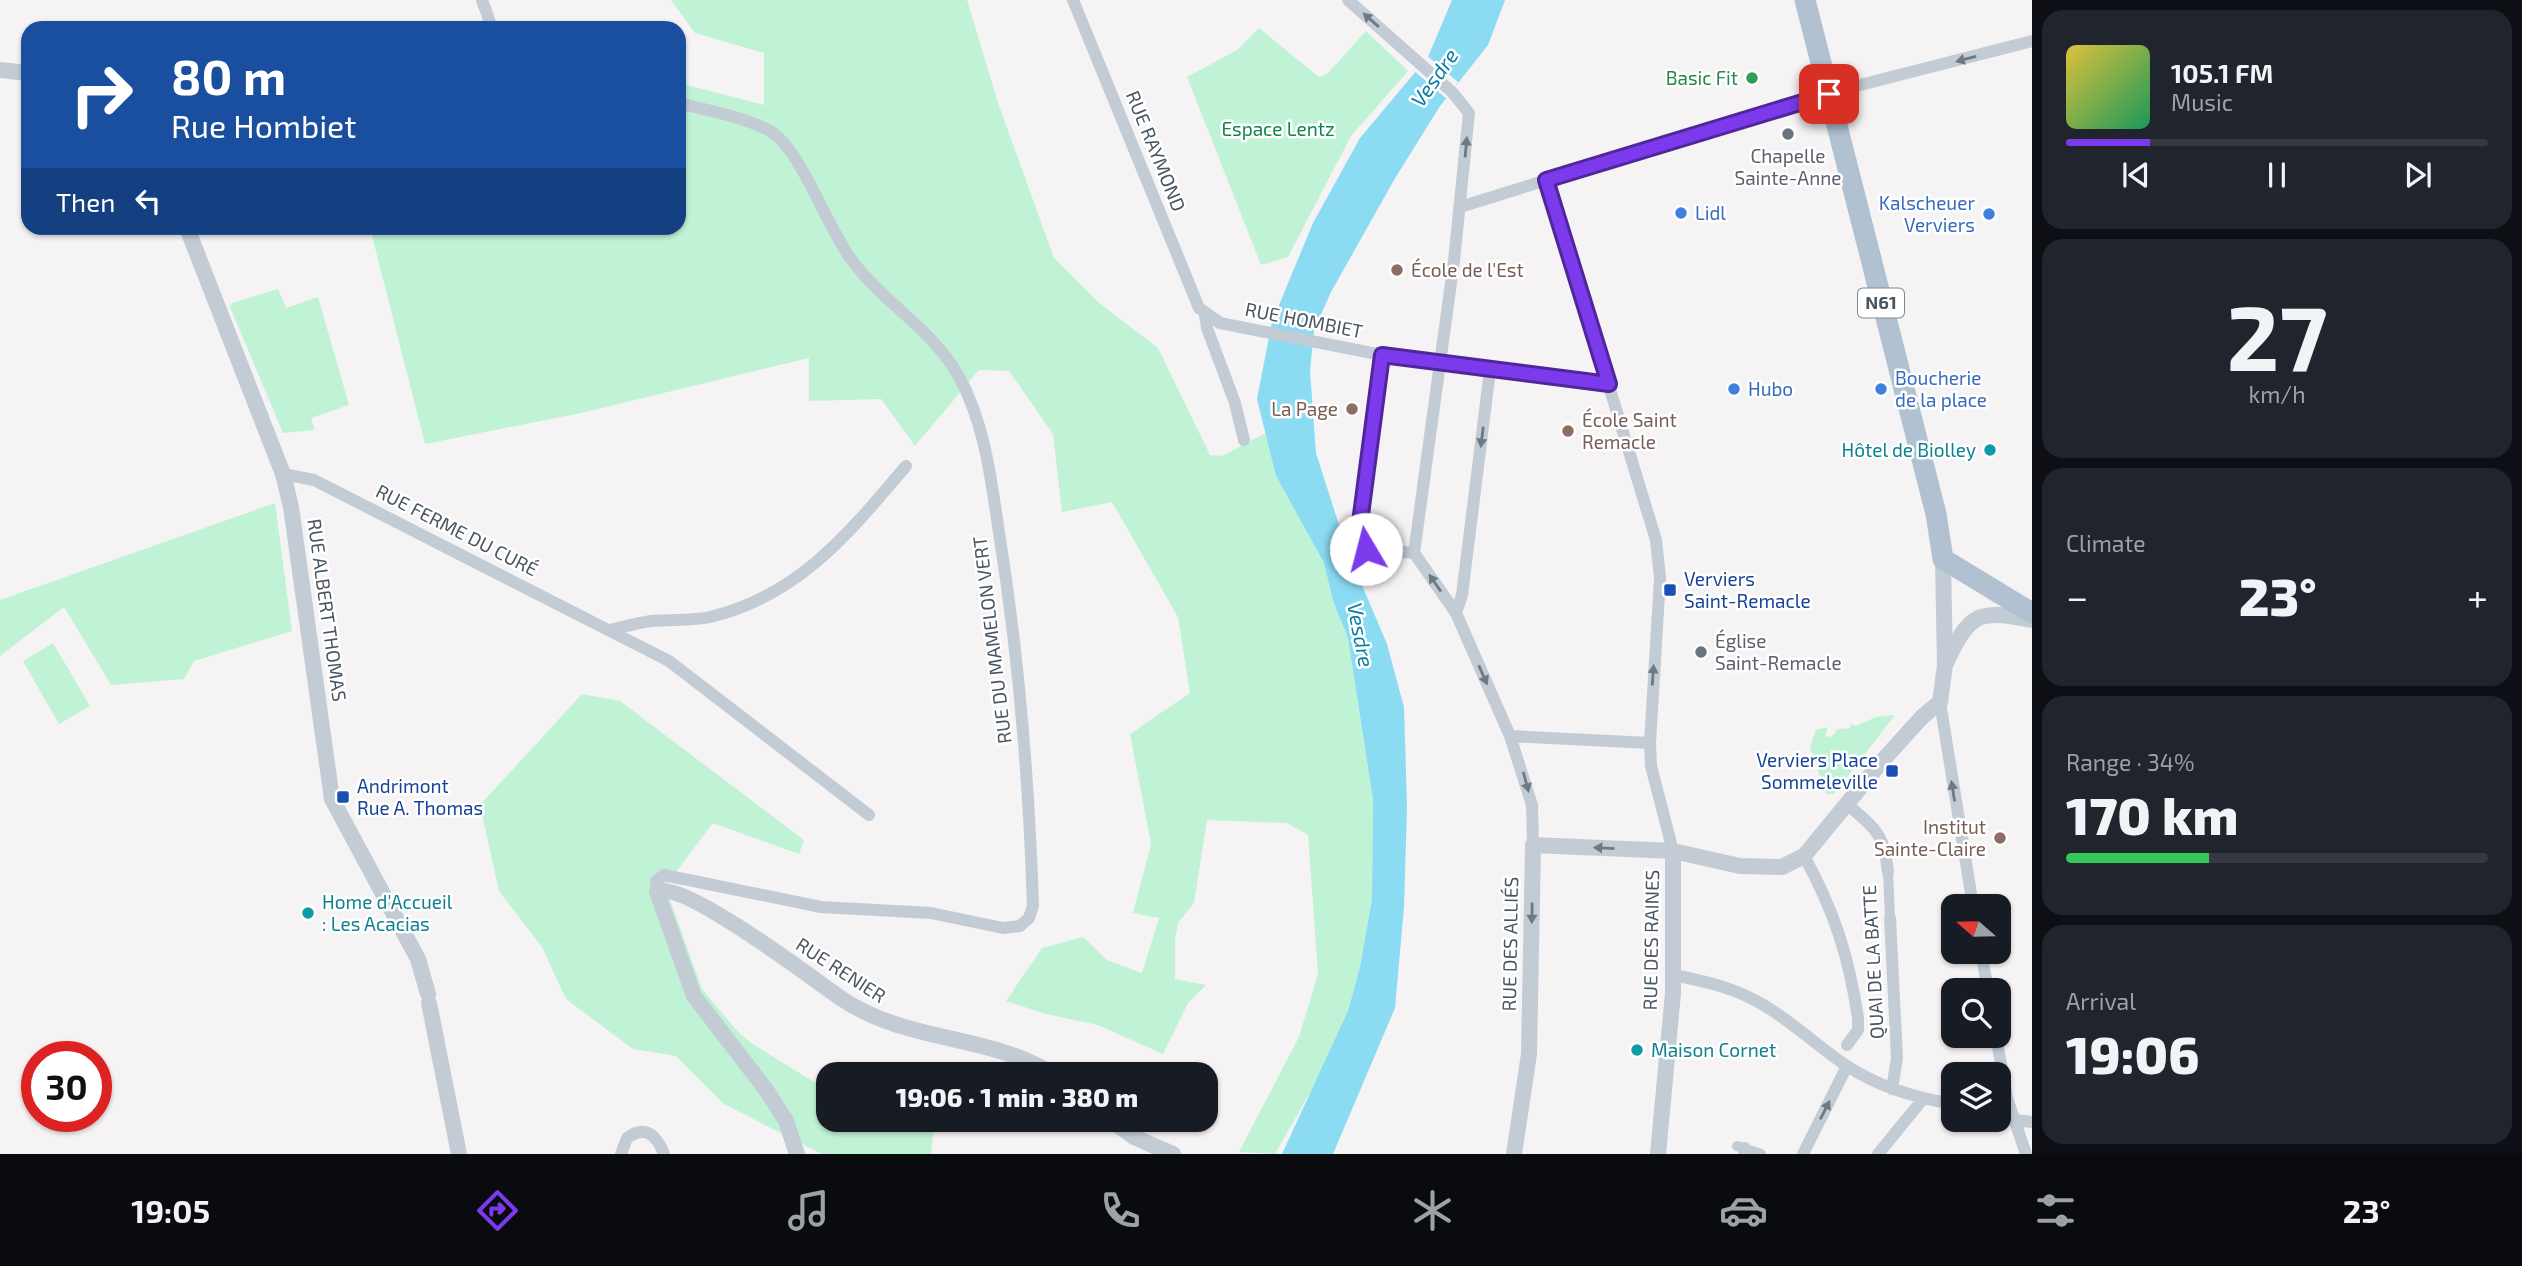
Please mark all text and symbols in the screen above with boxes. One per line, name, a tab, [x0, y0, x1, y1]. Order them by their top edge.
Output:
one-way arrow	[1362, 12, 1380, 28]
water label: Vesdre	[1405, 43, 1463, 111]
text: 80 m	[171, 46, 286, 105]
icon: right	[56, 49, 147, 140]
one-way arrow	[1955, 54, 1977, 65]
text: 105.1 FM	[2171, 57, 2273, 88]
pin	[1799, 64, 1859, 124]
place label: Basic Fit	[1666, 66, 1738, 89]
marker: Basic Fit	[1744, 70, 1760, 86]
icon: arrive	[1810, 75, 1848, 113]
street label: RUE RAYMOND	[1122, 87, 1191, 214]
text: Music	[2171, 88, 2233, 116]
text: Rue Hombiet	[171, 106, 356, 144]
park label: Espace Lentz	[1221, 117, 1335, 140]
marker: Chapelle Sainte-Anne	[1780, 126, 1796, 142]
one-way arrow	[1461, 135, 1472, 157]
place label: Chapelle Sainte-Anne	[1735, 144, 1841, 189]
icon: previous	[2117, 156, 2155, 194]
icon: pause	[2258, 156, 2296, 194]
icon: next	[2399, 156, 2437, 194]
icon: left	[129, 182, 167, 220]
text: Then	[56, 186, 115, 217]
place label: Kalscheuer Verviers	[1879, 191, 1975, 236]
place label: Lidl	[1695, 201, 1726, 224]
marker: Lidl	[1673, 205, 1689, 221]
marker: Kalscheuer Verviers	[1981, 206, 1997, 222]
place label: École de l'Est	[1411, 258, 1524, 281]
marker: École de l'Est	[1389, 262, 1405, 278]
text: 27	[2227, 280, 2327, 389]
road number: N61	[1858, 288, 1904, 318]
street label: RUE HOMBIET	[1243, 297, 1365, 342]
place label: Boucherie de la place	[1895, 366, 1987, 411]
place label: Hubo	[1748, 377, 1793, 400]
text: km/h	[2248, 380, 2306, 408]
marker: Hubo	[1726, 381, 1742, 397]
marker: Boucherie de la place	[1873, 381, 1889, 397]
place label: La Page	[1271, 397, 1338, 420]
marker: La Page	[1344, 401, 1360, 417]
place label: École Saint Remacle	[1582, 408, 1677, 453]
marker: École Saint Remacle	[1560, 423, 1576, 439]
one-way arrow	[1477, 427, 1488, 449]
place label: Hôtel de Biolley	[1842, 438, 1976, 461]
marker: Hôtel de Biolley	[1982, 442, 1998, 458]
street label: RUE FERME DU CURÉ	[372, 479, 542, 580]
position arrow	[1329, 512, 1403, 586]
street label: RUE ALBERT THOMAS	[303, 517, 352, 703]
text: Climate	[2066, 529, 2146, 557]
street label: RUE DU MAMELON VERT	[967, 535, 1016, 745]
text: 23°	[2239, 564, 2317, 626]
place label: Verviers Saint-Remacle	[1684, 567, 1811, 612]
text: −	[2066, 573, 2088, 619]
text: +	[2467, 573, 2488, 619]
one-way arrow	[1428, 574, 1442, 592]
marker: Verviers Saint-Remacle	[1662, 582, 1678, 598]
water label: Vesdre	[1343, 600, 1380, 669]
place label: Église Saint-Remacle	[1715, 629, 1842, 674]
marker: Église Saint-Remacle	[1693, 644, 1709, 660]
one-way arrow	[1478, 664, 1489, 685]
one-way arrow	[1648, 664, 1659, 686]
place label: Verviers Place Sommeleville	[1756, 748, 1878, 793]
text: Range · 34%	[2066, 748, 2194, 776]
marker: Verviers Place Sommeleville	[1884, 763, 1900, 779]
one-way arrow	[1521, 771, 1532, 793]
place label: Andrimont Rue A. Thomas	[357, 774, 483, 819]
one-way arrow	[1947, 780, 1958, 802]
text: 170 km	[2066, 783, 2238, 845]
marker: Andrimont Rue A. Thomas	[335, 789, 351, 805]
place label: Institut Sainte-Claire	[1874, 815, 1986, 860]
marker: Institut Sainte-Claire	[1992, 830, 2008, 846]
one-way arrow	[1593, 843, 1615, 854]
street label: RUE DES RAINES	[1638, 869, 1663, 1011]
street label: RUE DES ALLIÉS	[1497, 876, 1522, 1011]
street label: QUAI DE LA BATTE	[1857, 884, 1888, 1040]
place label: Home d'Accueil : Les Acacias	[322, 890, 453, 935]
north arrow	[1941, 894, 2011, 964]
map controls	[1941, 894, 2011, 1132]
one-way arrow	[1526, 902, 1538, 924]
marker: Home d'Accueil : Les Acacias	[300, 905, 316, 921]
street label: RUE RENIER	[792, 932, 890, 1007]
button: search	[1941, 978, 2011, 1048]
text: Arrival	[2066, 987, 2136, 1015]
text: 19:06	[2066, 1022, 2199, 1084]
place label: Maison Cornet	[1651, 1038, 1776, 1061]
speed limit sign: 30	[21, 1041, 112, 1132]
marker: Maison Cornet	[1629, 1042, 1645, 1058]
button: layers	[1941, 1062, 2011, 1132]
text: 19:06 · 1 min · 380 m	[896, 1081, 1138, 1112]
one-way arrow	[1820, 1100, 1831, 1120]
icon: directions	[473, 1186, 522, 1235]
icon: music	[784, 1186, 833, 1235]
icon: phone	[1096, 1186, 1145, 1235]
icon: climate	[1408, 1186, 1457, 1235]
icon: car	[1719, 1186, 1768, 1235]
icon: filters	[2031, 1186, 2080, 1235]
text: 19:05	[131, 1191, 210, 1229]
text: 23°	[2343, 1191, 2391, 1229]

